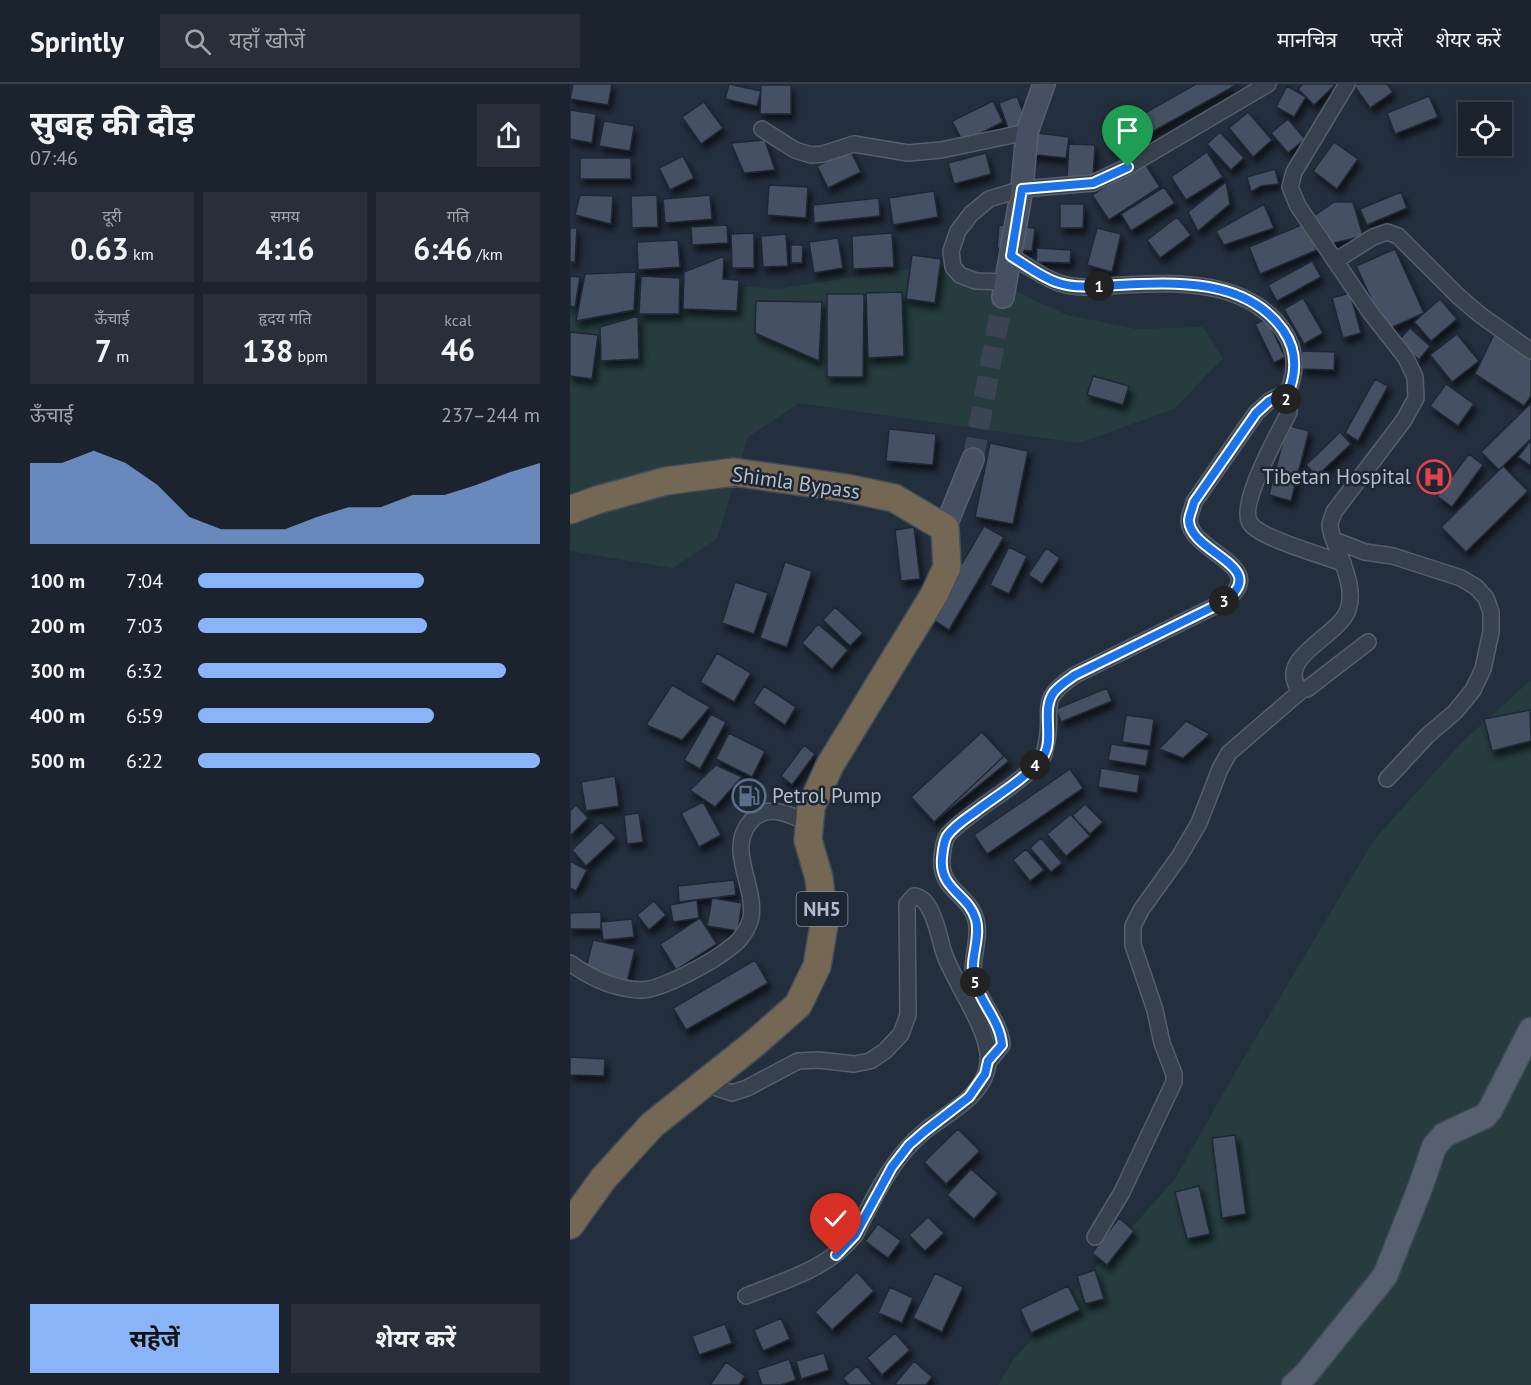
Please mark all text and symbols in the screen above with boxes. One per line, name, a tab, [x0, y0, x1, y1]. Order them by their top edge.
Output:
search box	[160, 14, 580, 68]
text: Sprintly	[30, 23, 124, 60]
icon: search	[181, 25, 214, 58]
text: यहाँ खोजें	[229, 26, 305, 54]
text: मानचित्र	[1277, 26, 1337, 53]
text: परतें	[1370, 26, 1403, 53]
text: शेयर करें	[1436, 26, 1501, 53]
text: सुबह की दौड़	[30, 101, 194, 144]
map controls	[1458, 102, 1512, 156]
button: locate	[1458, 102, 1512, 156]
button: share	[477, 104, 540, 167]
pin	[1102, 105, 1153, 167]
icon: arrive	[1111, 114, 1144, 147]
text: 07:46	[30, 145, 78, 171]
text: दूरी	[102, 206, 122, 226]
text: समय	[270, 206, 300, 226]
text: गति	[447, 206, 469, 226]
text: 0.63	[70, 229, 129, 268]
text: 4:16	[255, 229, 315, 268]
text: 6:46	[413, 229, 472, 268]
text: km	[129, 244, 154, 264]
text: /km	[472, 244, 503, 264]
pin: 1	[1084, 271, 1114, 301]
text: 1	[1094, 276, 1104, 296]
text: ऊँचाई	[95, 308, 129, 328]
text: हृदय गति	[258, 308, 312, 328]
text: kcal	[444, 310, 472, 330]
text: 46	[441, 330, 475, 369]
text: 7	[95, 331, 112, 370]
text: 138	[242, 331, 293, 370]
text: m	[112, 346, 129, 366]
text: bpm	[293, 346, 328, 366]
pin: 2	[1271, 384, 1301, 414]
text: 2	[1281, 389, 1291, 409]
text: ऊँचाई	[30, 402, 73, 428]
text: 237–244 m	[441, 402, 540, 428]
hospital icon: Tibetan Hospital	[1416, 459, 1452, 495]
street label: Shimla Bypass	[730, 460, 862, 505]
place label: Tibetan Hospital	[1262, 463, 1411, 490]
text: 100 m	[30, 568, 85, 594]
text: 7:04	[126, 568, 163, 594]
pin: 3	[1209, 586, 1239, 616]
text: 3	[1219, 591, 1229, 611]
text: 200 m	[30, 613, 85, 639]
text: 7:03	[126, 613, 163, 639]
text: 300 m	[30, 658, 85, 684]
text: 6:32	[126, 658, 163, 684]
text: 400 m	[30, 703, 85, 729]
text: 6:59	[126, 703, 163, 729]
text: 500 m	[30, 748, 85, 774]
text: 6:22	[126, 748, 163, 774]
pin: 4	[1020, 750, 1050, 780]
text: 4	[1030, 755, 1040, 775]
fuel station icon: Petrol Pump	[731, 778, 767, 814]
place label: Petrol Pump	[772, 782, 882, 809]
road number: NH5	[796, 892, 848, 926]
pin: 5	[960, 967, 990, 997]
text: 5	[970, 972, 980, 992]
pin	[810, 1193, 861, 1255]
icon: check	[819, 1202, 852, 1235]
button: सहेजें	[30, 1304, 279, 1373]
button: शेयर करें	[291, 1304, 540, 1373]

